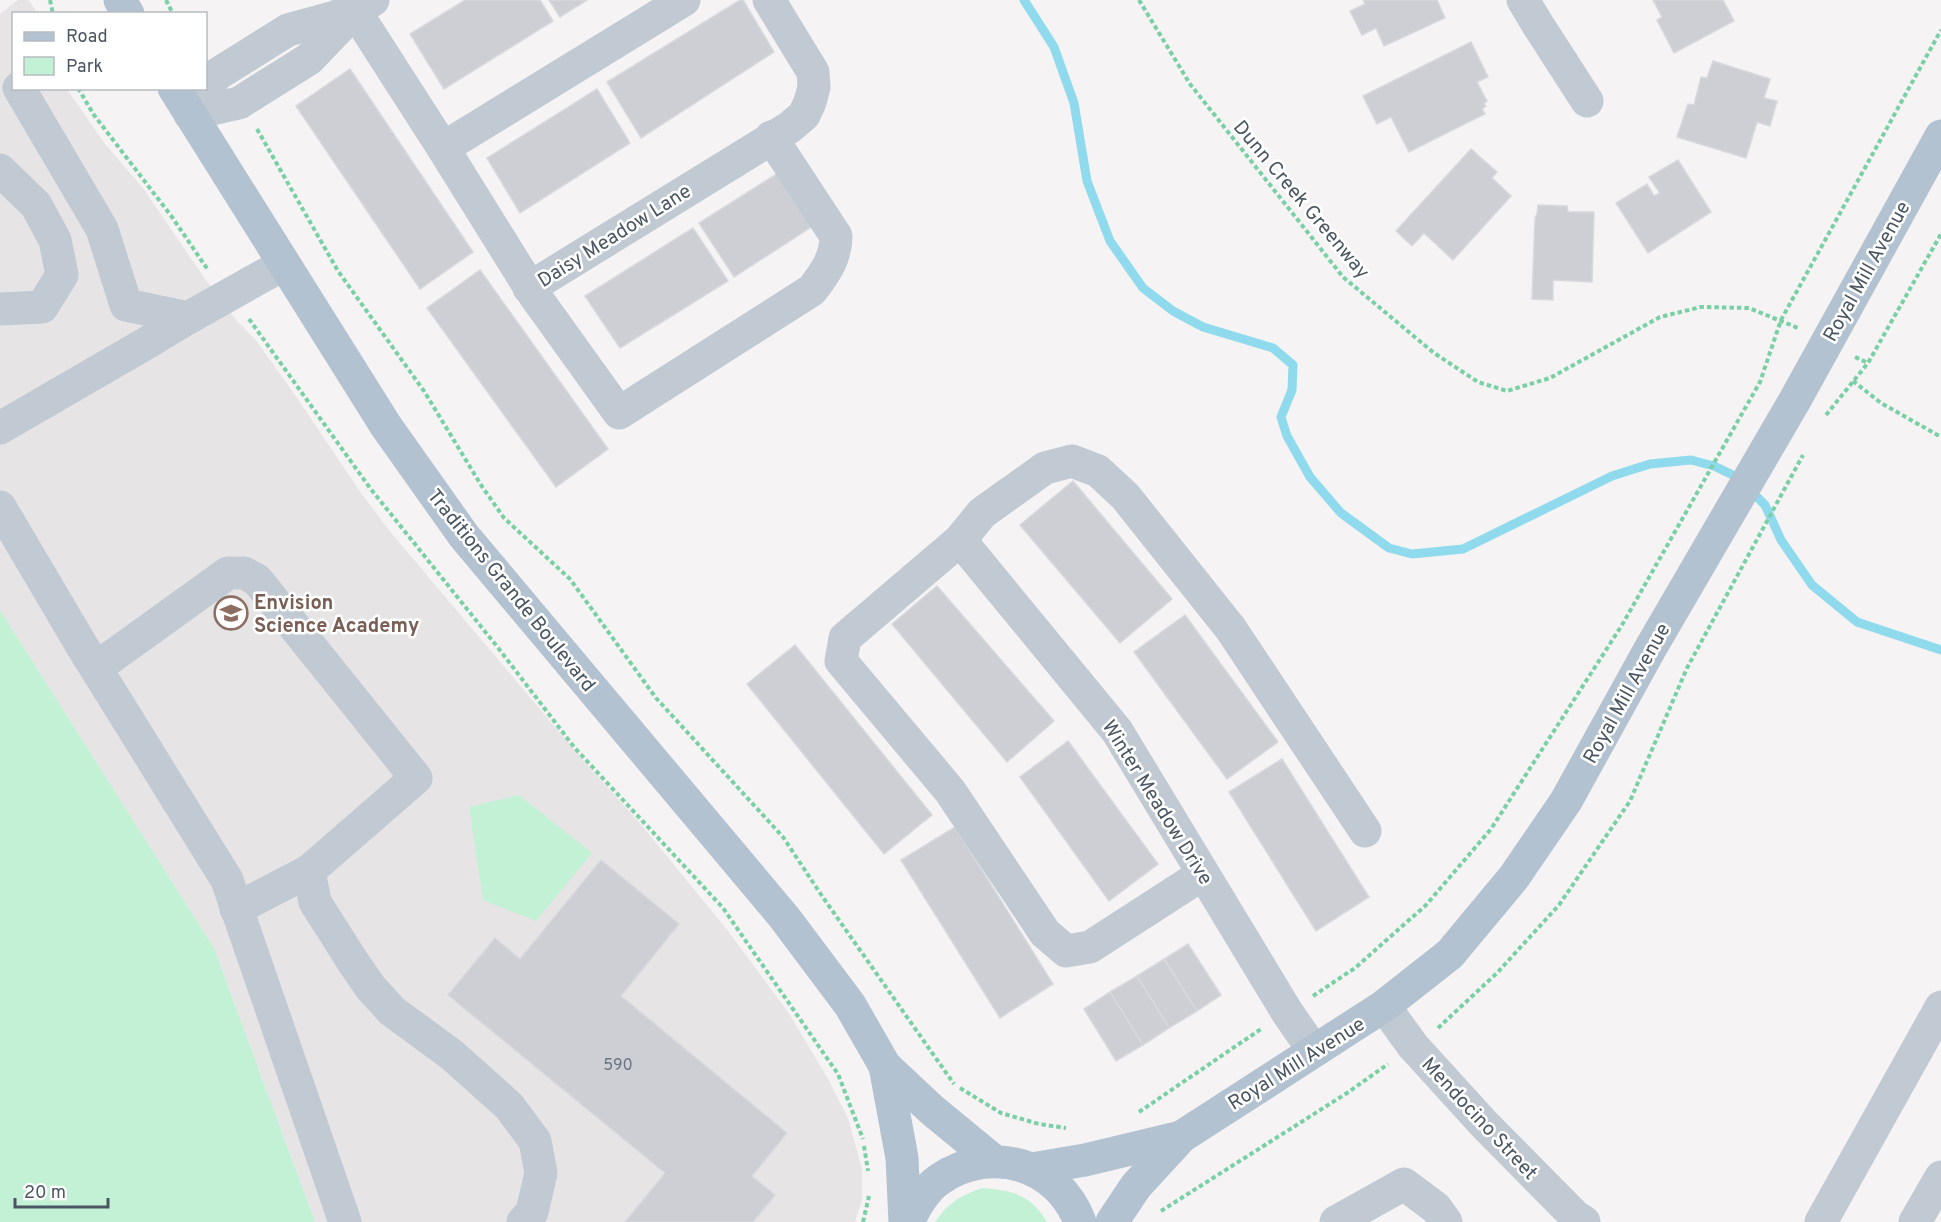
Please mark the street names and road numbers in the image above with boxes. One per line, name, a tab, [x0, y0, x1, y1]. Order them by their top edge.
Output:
street label: Dunn Creek Greenway	[1226, 116, 1374, 285]
street label: Daisy Meadow Lane	[533, 179, 697, 294]
street label: Royal Mill Avenue	[1818, 197, 1917, 347]
street label: Traditions Grande Boulevard	[421, 484, 600, 698]
street label: Royal Mill Avenue	[1578, 619, 1677, 769]
street label: Winter Meadow Drive	[1095, 716, 1218, 890]
street label: Royal Mill Avenue	[1224, 1012, 1370, 1117]
street label: Mendocino Street	[1415, 1052, 1542, 1186]

